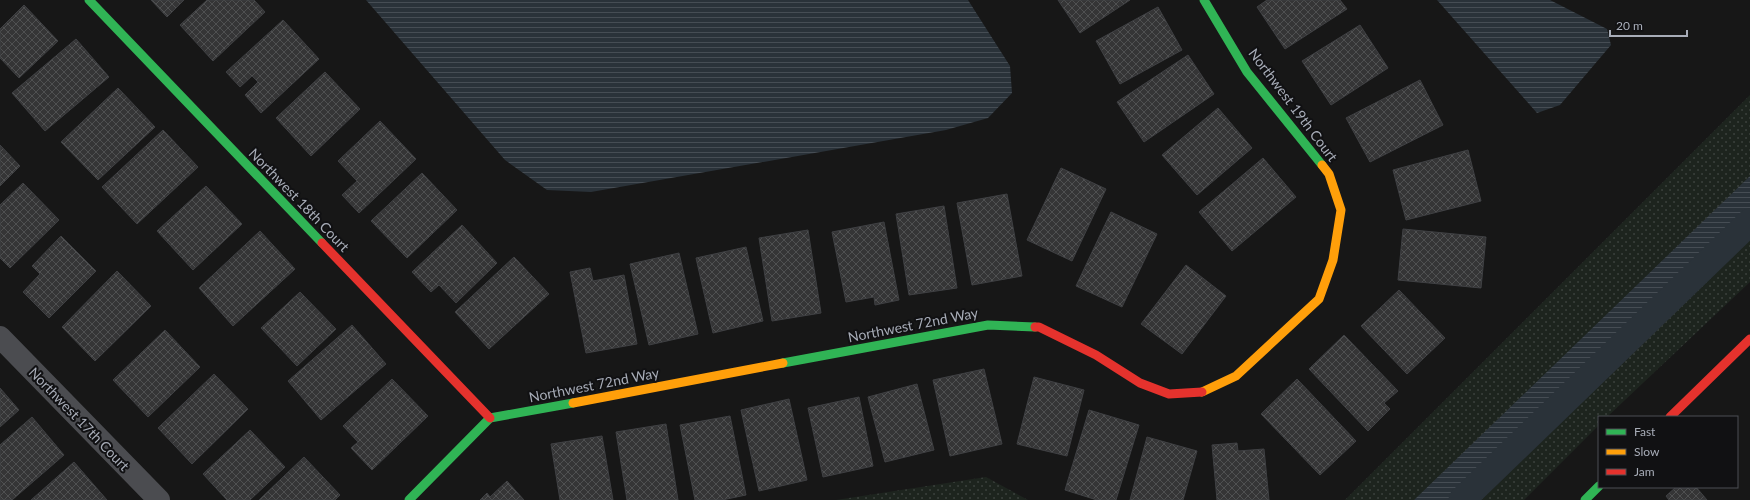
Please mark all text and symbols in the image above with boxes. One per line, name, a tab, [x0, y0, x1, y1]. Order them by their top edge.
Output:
scale bar	[1610, 12, 1687, 38]
text: 20 m	[1616, 18, 1643, 33]
street label: Northwest 19th Court	[1245, 45, 1341, 165]
street label: Northwest 18th Court	[246, 144, 353, 255]
street label: Northwest 72nd Way	[846, 303, 980, 345]
street label: Northwest 17th Court	[26, 363, 133, 474]
street label: Northwest 72nd Way	[527, 363, 661, 405]
legend	[1598, 416, 1738, 488]
text: Fast	[1634, 424, 1656, 439]
text: Slow	[1634, 444, 1660, 459]
text: Jam	[1634, 464, 1655, 479]

